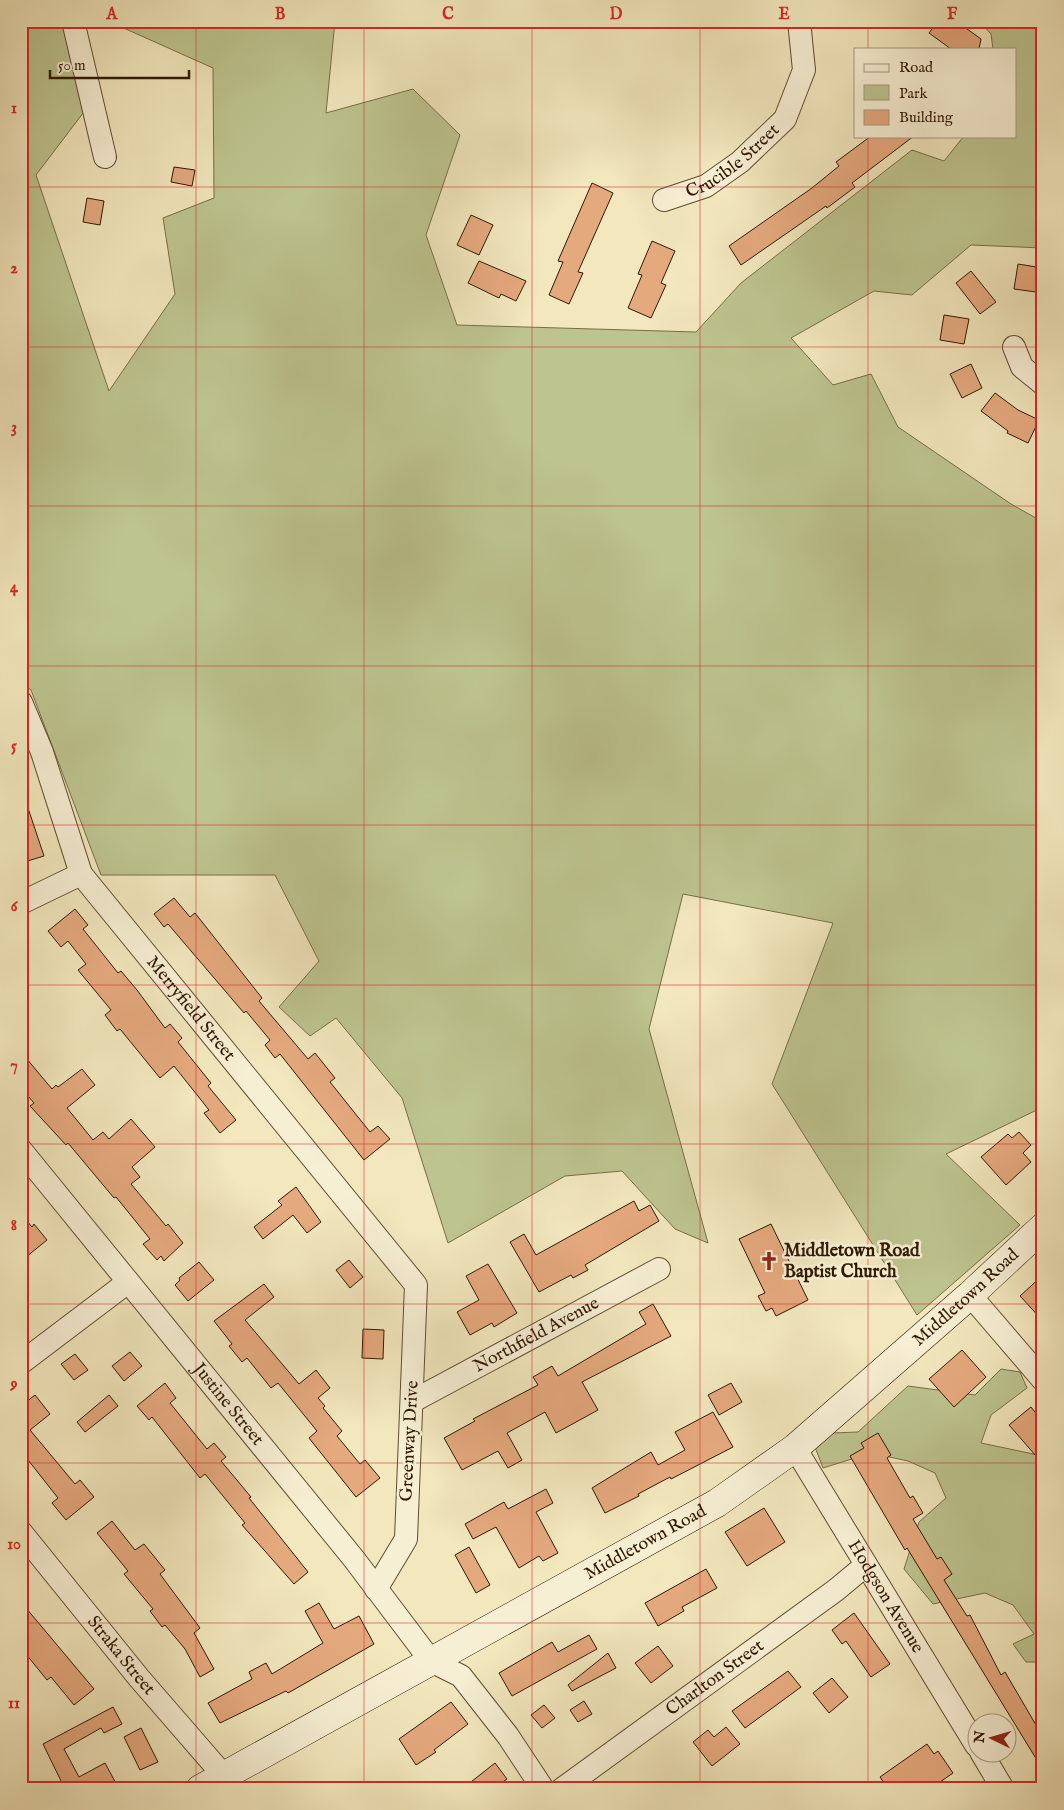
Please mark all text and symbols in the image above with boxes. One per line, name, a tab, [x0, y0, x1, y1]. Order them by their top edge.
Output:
text: A	[106, 5, 119, 25]
text: B	[275, 5, 286, 25]
text: C	[442, 5, 454, 25]
text: D	[610, 5, 623, 25]
text: E	[778, 5, 790, 25]
text: F	[947, 5, 958, 25]
scale bar	[50, 48, 189, 80]
legend	[854, 48, 1016, 138]
text: 50 m	[58, 56, 86, 75]
text: Road	[899, 58, 934, 77]
text: Park	[899, 84, 929, 103]
text: 1	[11, 99, 17, 119]
text: Building	[899, 108, 954, 127]
street label: Crucible Street	[683, 119, 784, 203]
text: 2	[10, 259, 18, 279]
text: 3	[11, 418, 17, 438]
text: 4	[10, 578, 19, 598]
text: 5	[11, 737, 17, 757]
text: 6	[11, 897, 19, 917]
street label: Merryfield Street	[141, 951, 240, 1066]
text: 7	[10, 1056, 18, 1076]
text: 8	[11, 1216, 17, 1236]
place label: Middletown Road Baptist Church	[784, 1240, 920, 1284]
street label: Middletown Road	[908, 1243, 1024, 1351]
church icon: Middletown Road Baptist Church	[758, 1250, 780, 1272]
street label: Northfield Avenue	[470, 1292, 603, 1378]
street label: Justine Street	[186, 1357, 269, 1450]
text: 9	[10, 1375, 18, 1395]
street label: Greenway Drive	[395, 1380, 425, 1502]
street label: Middletown Road	[580, 1500, 711, 1586]
text: 10	[7, 1535, 21, 1555]
street label: Hodgson Avenue	[842, 1536, 929, 1658]
street label: Straka Street	[82, 1611, 160, 1700]
street label: Charlton Street	[661, 1635, 769, 1721]
text: 11	[8, 1694, 20, 1714]
north arrow	[966, 1712, 1016, 1762]
text: N	[970, 1730, 990, 1745]

